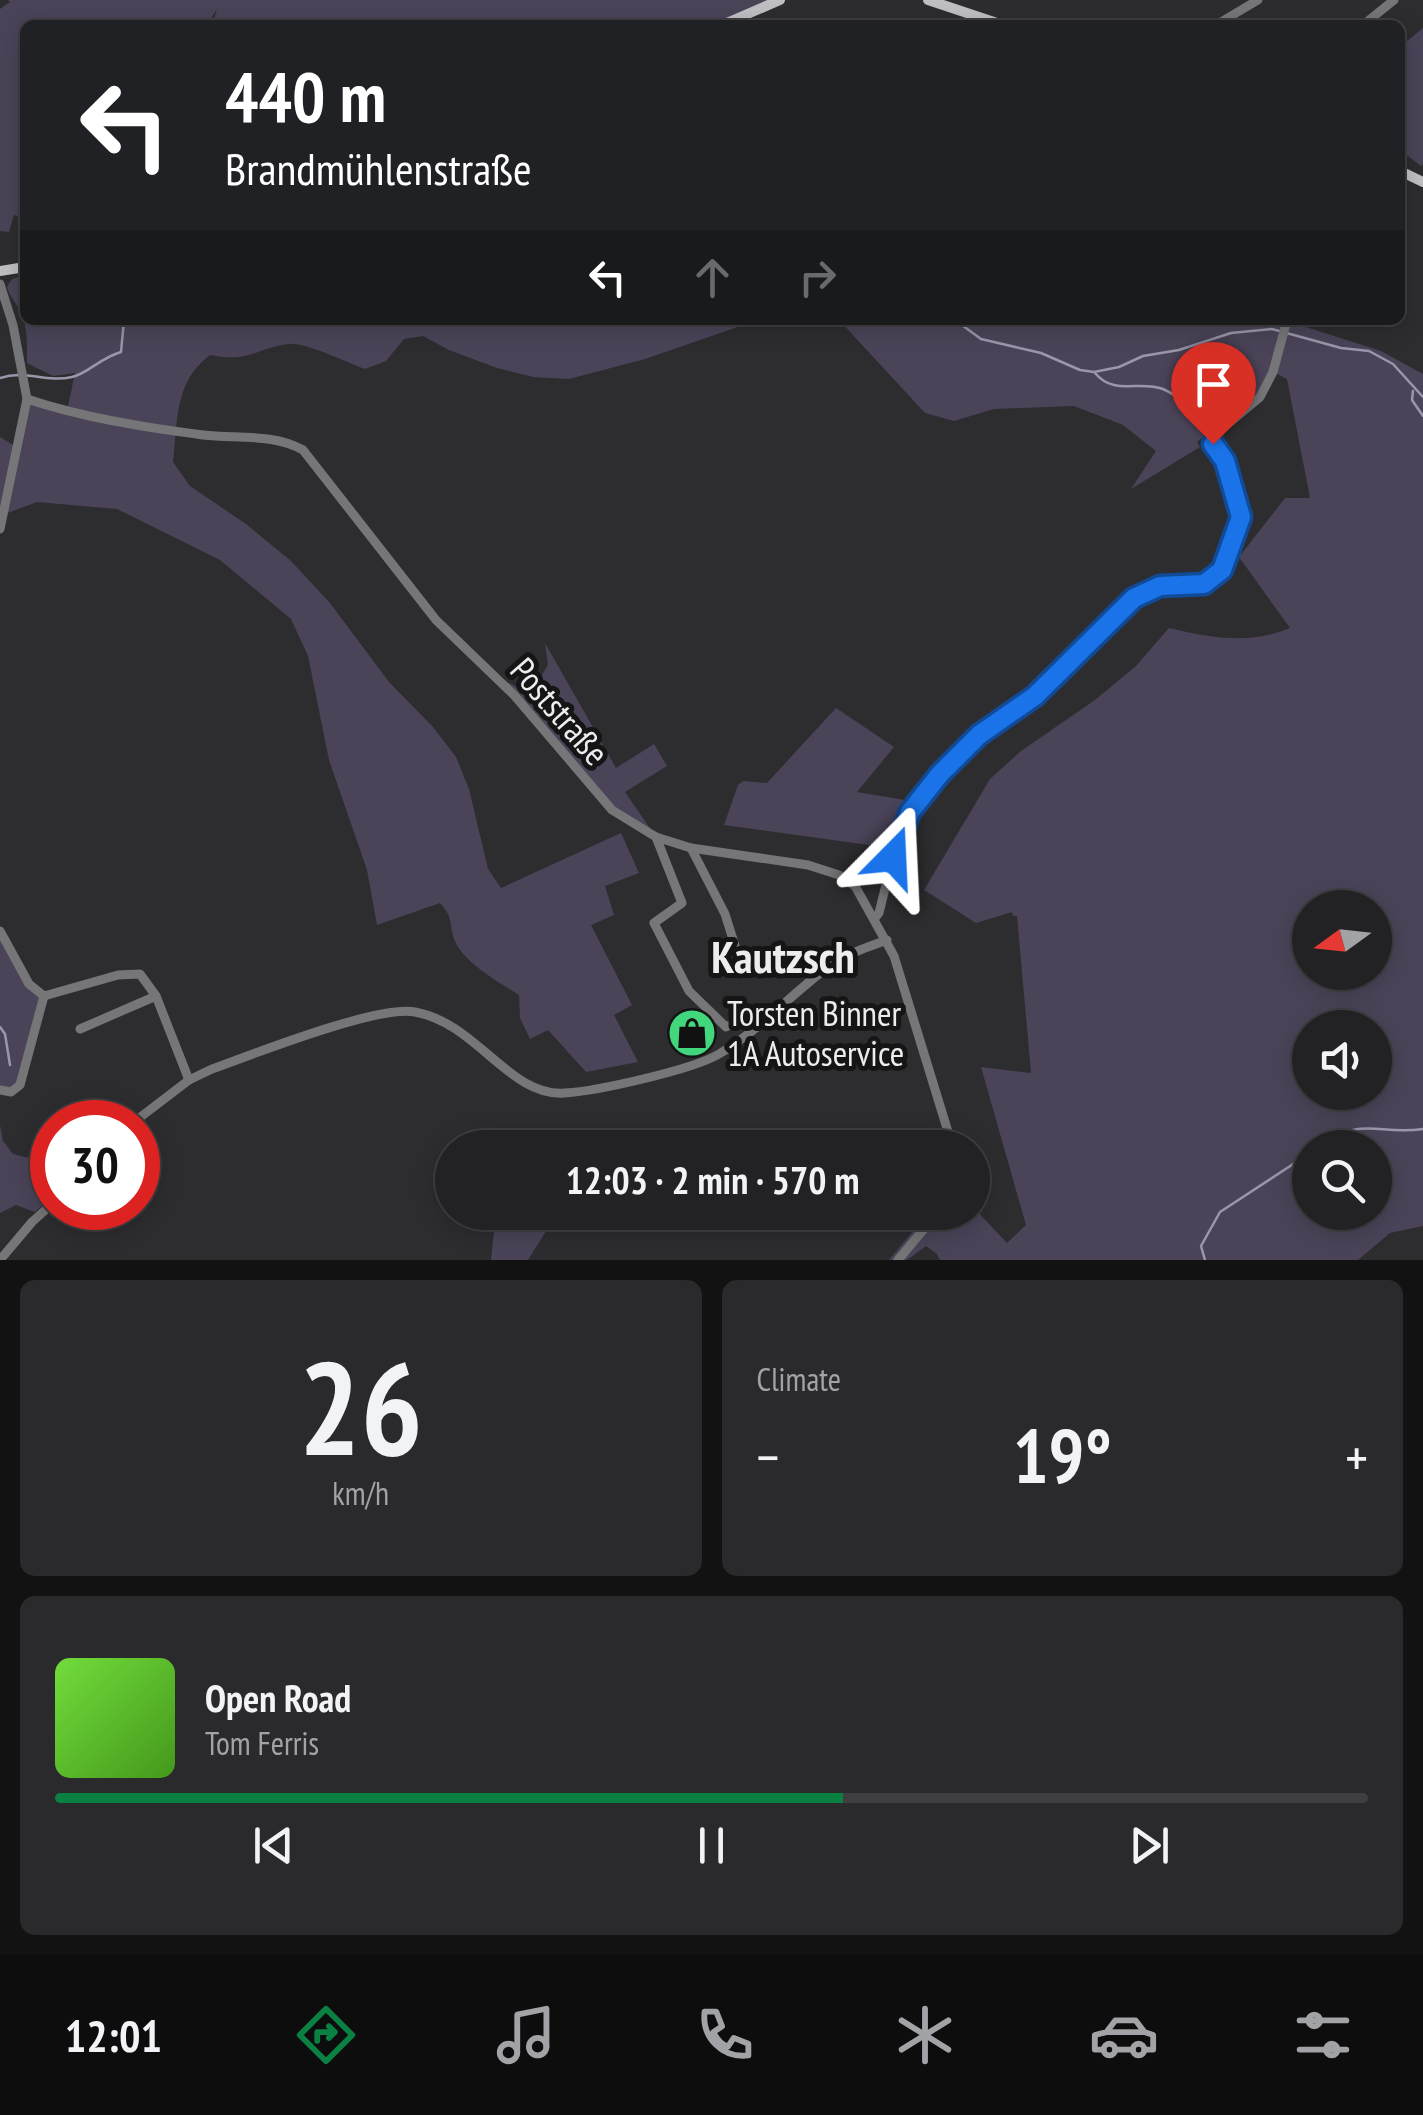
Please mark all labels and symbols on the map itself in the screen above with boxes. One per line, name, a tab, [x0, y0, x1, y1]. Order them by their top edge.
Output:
pin	[1171, 342, 1256, 445]
street label: Poststraße	[501, 648, 619, 774]
position arrow	[841, 805, 945, 909]
north arrow	[1292, 890, 1392, 990]
district label: Kautzsch	[711, 927, 855, 985]
place label: Torsten Binner 1A Autoservice	[727, 990, 904, 1076]
shop icon: Torsten Binner 1A Autoservice	[666, 1007, 718, 1059]
speed limit sign: 30	[30, 1100, 160, 1230]

